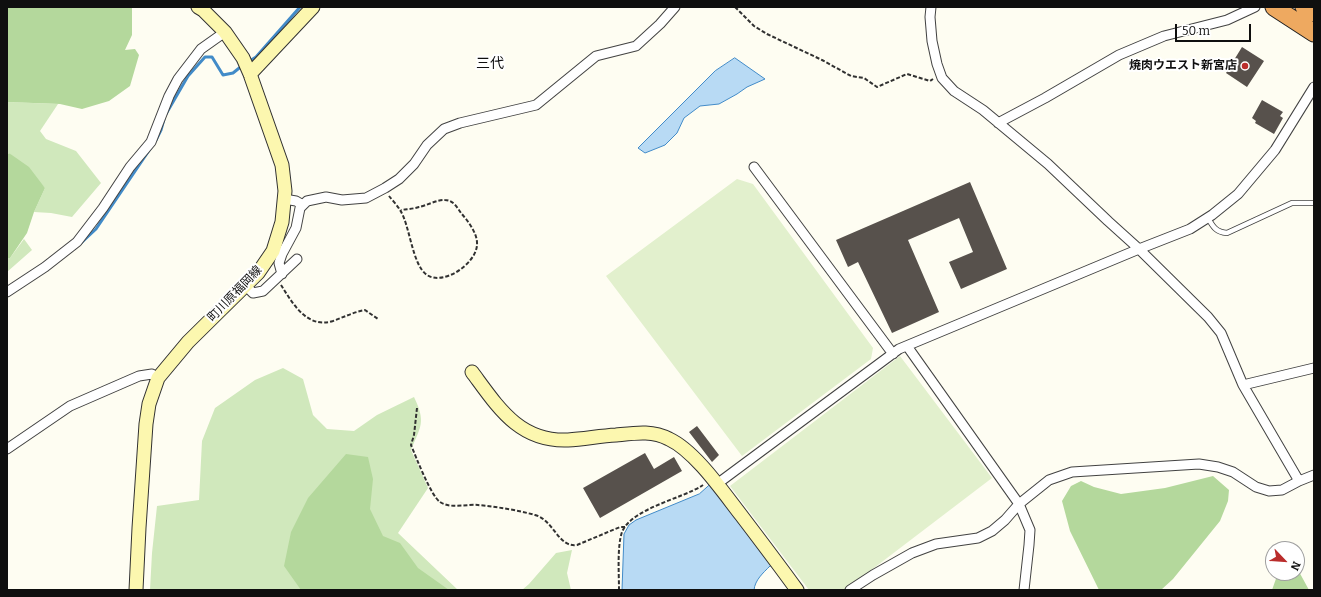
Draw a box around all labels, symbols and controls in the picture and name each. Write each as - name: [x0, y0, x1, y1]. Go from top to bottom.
- scale bar: [1177, 16, 1253, 42]
- text: 50 m: [1182, 24, 1210, 38]
- district label: 三代: [476, 56, 504, 72]
- place label: 焼肉ウエスト新宮店: [1129, 59, 1237, 73]
- marker: 焼肉ウエスト新宮店: [1240, 61, 1250, 71]
- street label: 町川原福岡線: [205, 263, 265, 325]
- north arrow: [1265, 541, 1305, 581]
- text: N: [1288, 559, 1303, 572]

